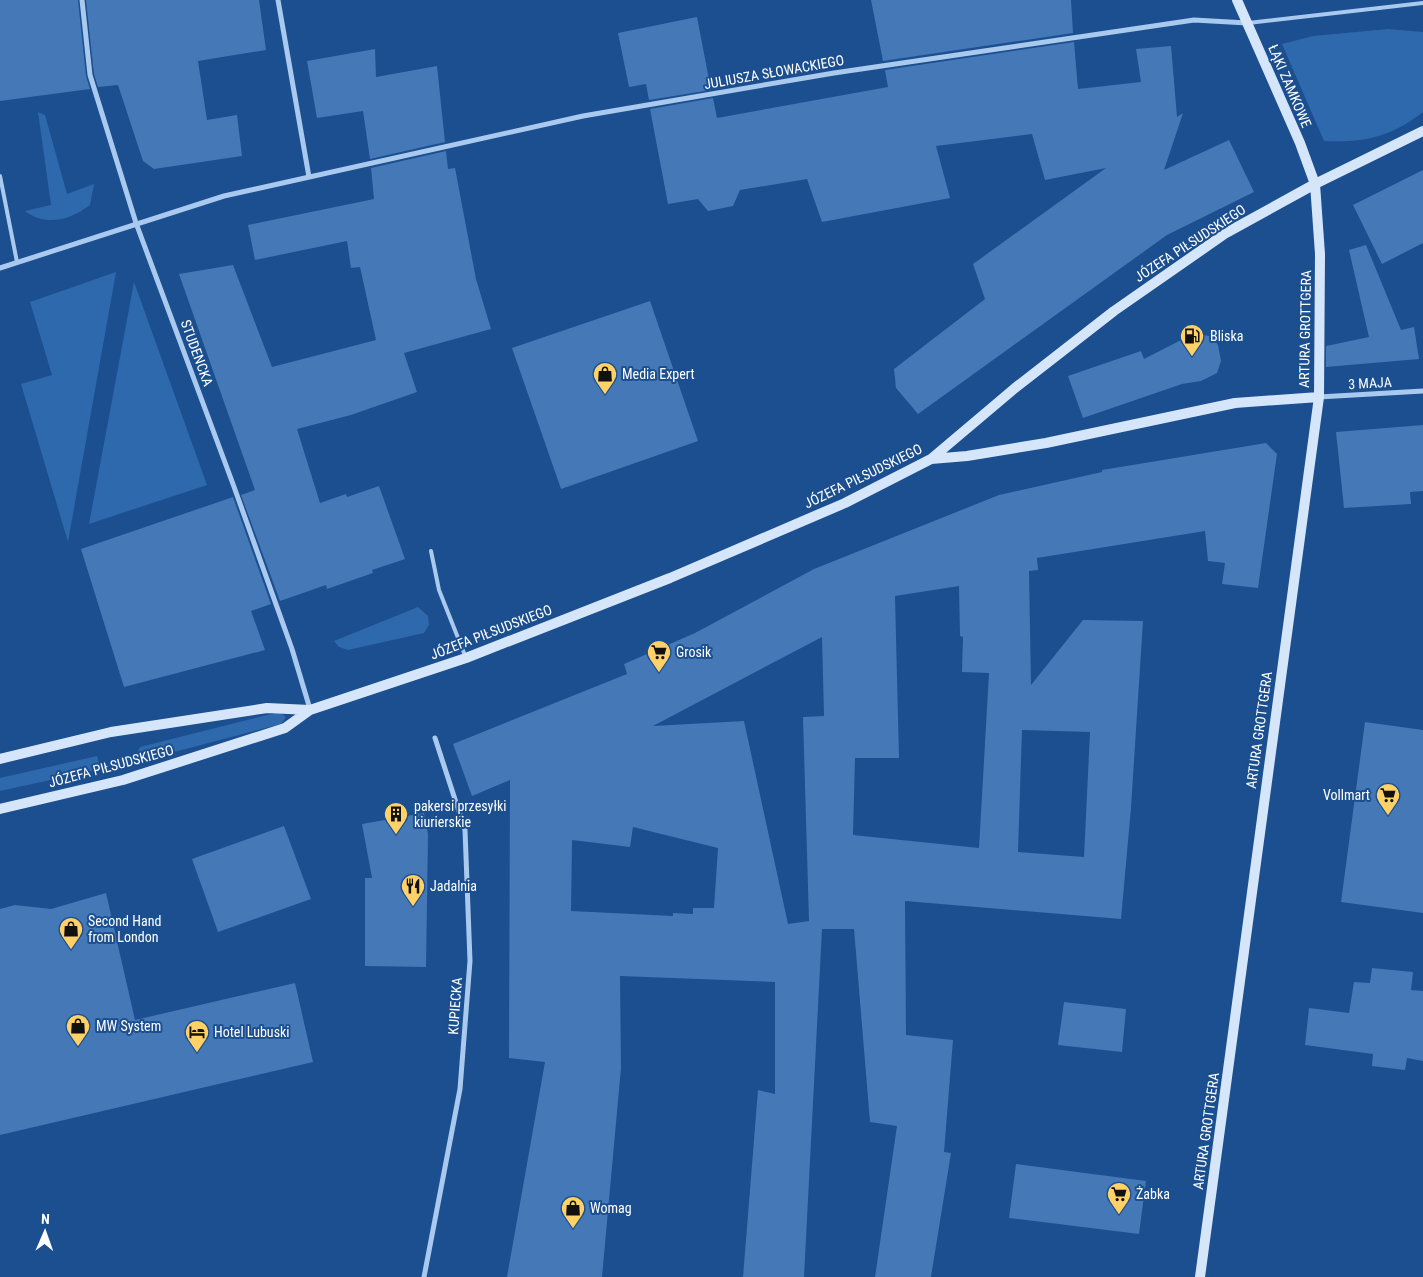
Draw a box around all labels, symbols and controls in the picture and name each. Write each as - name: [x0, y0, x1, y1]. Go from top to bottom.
- street label: ŁĄKI ZAMKOWE: [1265, 42, 1315, 130]
- street label: JULIUSZA SŁOWACKIEGO: [703, 52, 845, 92]
- street label: JÓZEFA PIŁSUDSKIEGO: [1131, 200, 1249, 285]
- street label: ARTURA GROTTGERA: [1296, 270, 1314, 388]
- street label: STUDENCKA: [178, 318, 216, 388]
- fuel station icon: Bliska: [1179, 323, 1205, 357]
- place label: Bliska: [1210, 328, 1243, 344]
- shop icon: Media Expert: [592, 361, 618, 395]
- place label: Media Expert: [622, 366, 695, 382]
- street label: 3 MAJA: [1348, 374, 1392, 392]
- street label: JÓZEFA PIŁSUDSKIEGO: [801, 440, 925, 512]
- street label: JÓZEFA PIŁSUDSKIEGO: [427, 600, 554, 663]
- supermarket icon: Grosik: [646, 639, 672, 673]
- place label: Grosik: [676, 644, 712, 660]
- street label: ARTURA GROTTGERA: [1243, 670, 1275, 790]
- street label: JÓZEFA PIŁSUDSKIEGO: [46, 741, 175, 790]
- supermarket icon: Vollmart: [1375, 782, 1401, 816]
- place label: Vollmart: [1323, 787, 1370, 803]
- place label: pakersi przesyłki kiurierskie: [414, 798, 506, 830]
- building icon: pakersi przesyłki kiurierskie: [383, 801, 409, 835]
- restaurant icon: Jadalnia: [400, 873, 426, 907]
- place label: Jadalnia: [430, 878, 477, 894]
- place label: Second Hand from London: [88, 913, 161, 945]
- shop icon: Second Hand from London: [58, 916, 84, 950]
- street label: KUPIECKA: [445, 977, 465, 1035]
- shop icon: MW System: [65, 1013, 91, 1047]
- place label: MW System: [96, 1018, 161, 1034]
- hotel icon: Hotel Lubuski: [184, 1019, 210, 1053]
- place label: Hotel Lubuski: [214, 1024, 290, 1040]
- street label: ARTURA GROTTGERA: [1190, 1071, 1222, 1191]
- supermarket icon: Żabka: [1106, 1181, 1132, 1215]
- place label: Żabka: [1136, 1186, 1170, 1202]
- shop icon: Womag: [560, 1195, 586, 1229]
- place label: Womag: [590, 1200, 632, 1216]
- north arrow: [20, 1207, 70, 1257]
- text: N: [41, 1211, 50, 1227]

